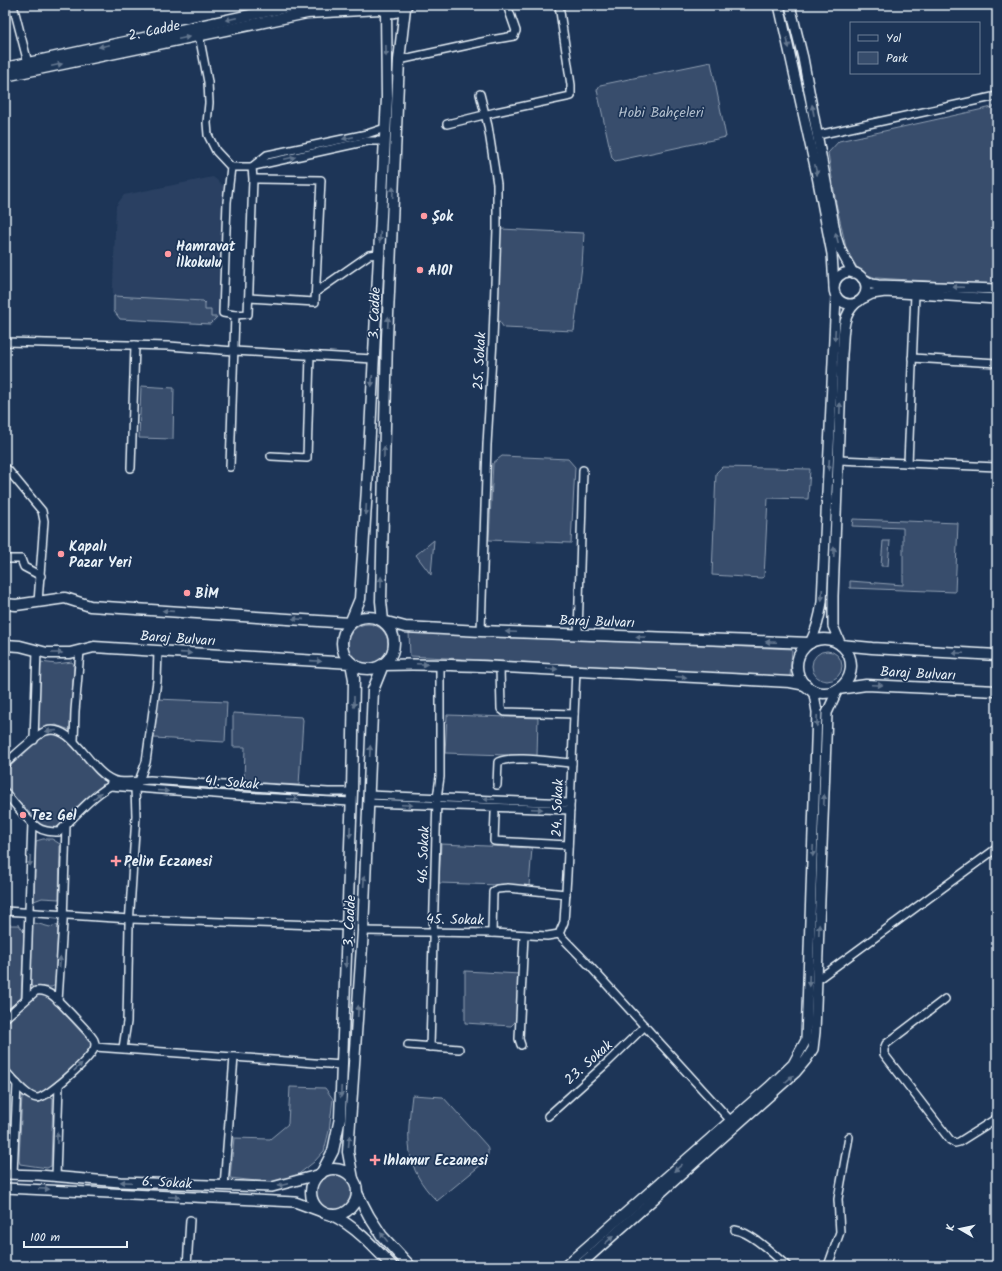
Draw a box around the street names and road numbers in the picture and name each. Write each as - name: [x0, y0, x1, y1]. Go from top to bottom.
- street label: 2. Cadde: [126, 15, 183, 47]
- street label: 3. Cadde: [363, 286, 387, 339]
- street label: 25. Sokak: [467, 331, 493, 391]
- street label: Baraj Bulvarı: [559, 610, 636, 634]
- street label: Baraj Bulvarı: [139, 625, 217, 653]
- street label: Baraj Bulvarı: [880, 661, 957, 687]
- street label: 41. Sokak: [204, 770, 260, 796]
- street label: 24. Sokak: [546, 778, 570, 838]
- street label: 46. Sokak: [412, 825, 436, 884]
- street label: 3. Cadde: [338, 894, 362, 948]
- street label: 45. Sokak: [426, 908, 484, 932]
- street label: 23. Sokak: [560, 1035, 618, 1091]
- street label: 6. Sokak: [141, 1171, 193, 1195]

